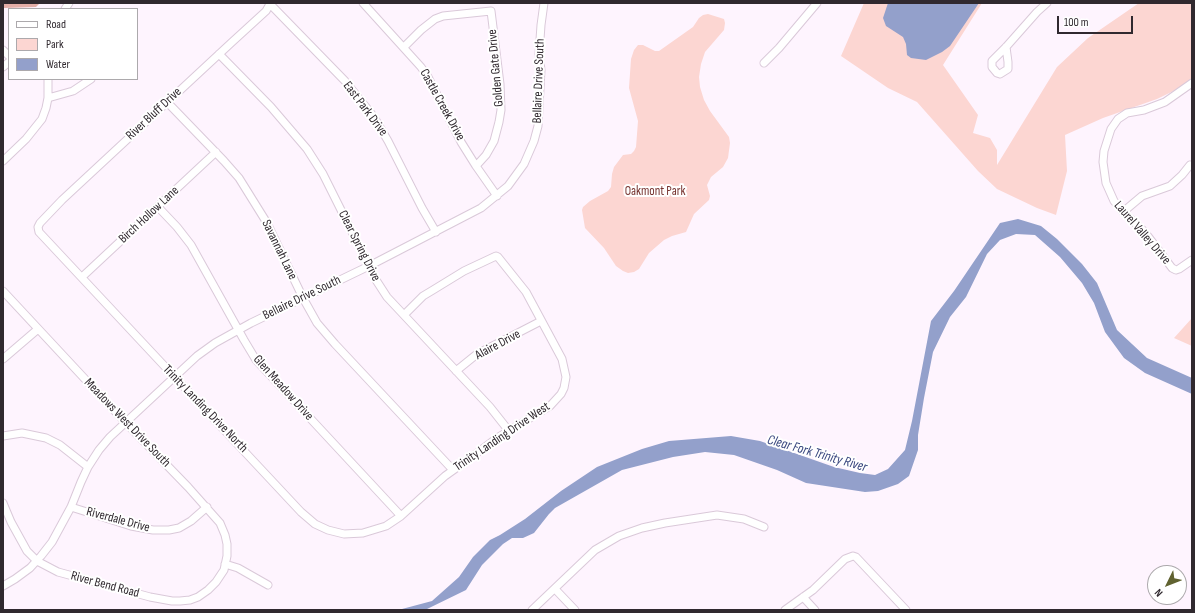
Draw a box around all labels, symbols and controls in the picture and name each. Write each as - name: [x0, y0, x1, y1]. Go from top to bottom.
- legend: [8, 8, 138, 80]
- scale bar: [1059, 8, 1135, 34]
- text: 100 m: [1064, 15, 1089, 30]
- text: Road: [46, 17, 66, 32]
- street label: Golden Gate Drive: [485, 29, 507, 107]
- text: Park: [46, 37, 64, 52]
- street label: Bellaire Drive South: [530, 38, 548, 124]
- text: Water: [46, 57, 70, 72]
- street label: Castle Creek Drive: [416, 67, 468, 143]
- street label: East Park Drive: [339, 78, 391, 140]
- street label: River Bluff Drive: [123, 84, 185, 144]
- street label: Birch Hollow Lane: [116, 183, 182, 247]
- park label: Oakmont Park: [625, 184, 685, 200]
- street label: Laurel Valley Drive: [1110, 198, 1174, 268]
- street label: Clear Spring Drive: [334, 208, 384, 284]
- street label: Savannah Lane: [258, 218, 300, 282]
- street label: Bellaire Drive South: [260, 272, 344, 324]
- street label: Alaire Drive: [473, 327, 523, 363]
- street label: Glen Meadow Drive: [250, 352, 316, 424]
- street label: Trinity Landing Drive North: [159, 362, 251, 456]
- street label: Meadows West Drive South: [81, 375, 173, 471]
- street label: Trinity Landing Drive West: [451, 399, 553, 475]
- water label: Clear Fork Trinity River: [765, 432, 869, 476]
- street label: Riverdale Drive: [85, 504, 151, 536]
- north arrow: [1147, 565, 1187, 605]
- street label: River Bend Road: [69, 568, 141, 602]
- text: N: [1152, 586, 1165, 599]

